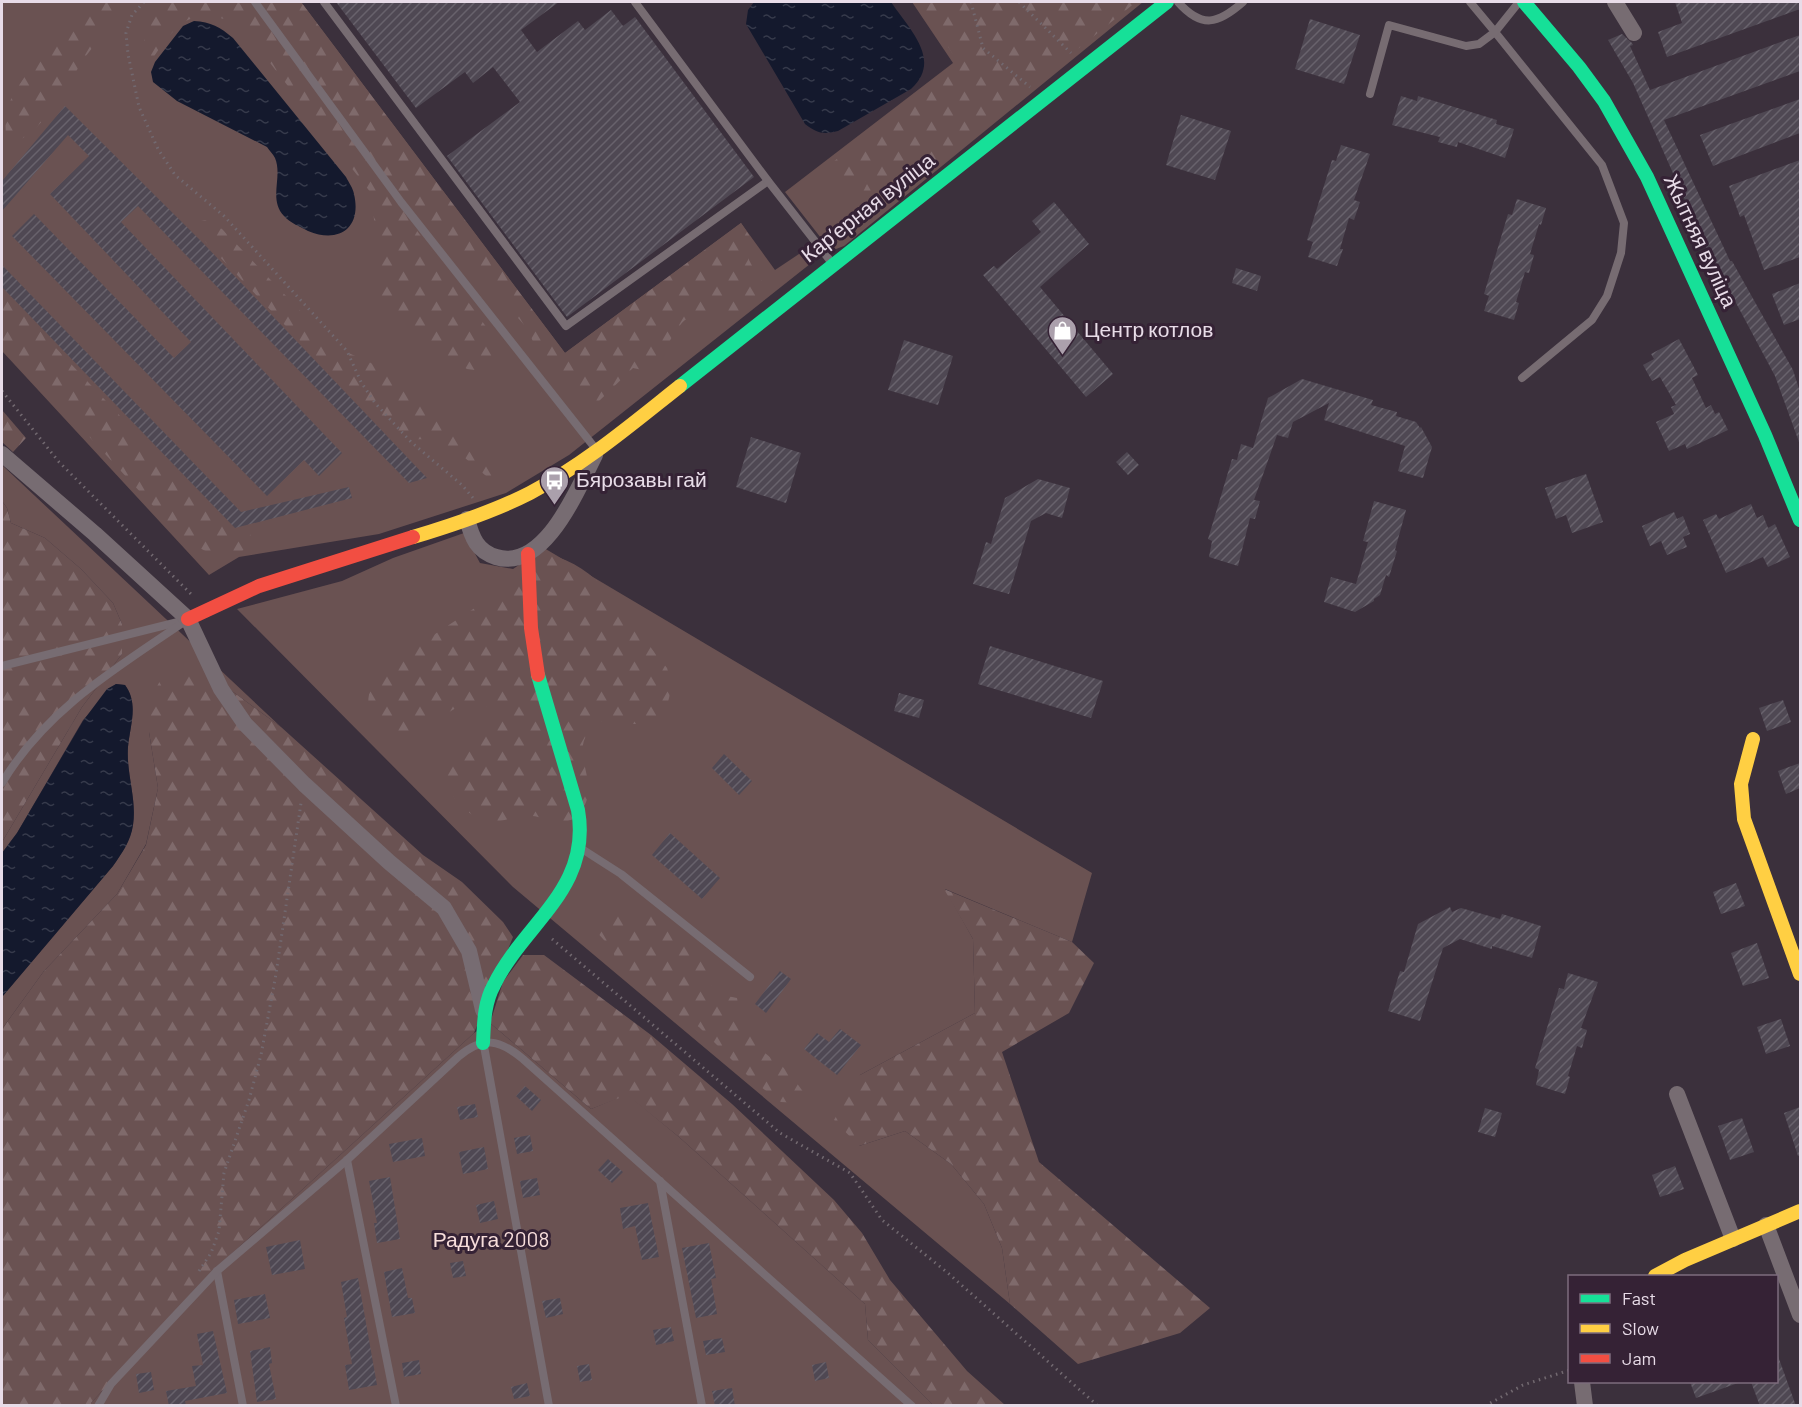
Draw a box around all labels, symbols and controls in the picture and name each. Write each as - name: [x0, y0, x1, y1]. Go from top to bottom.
- street label: Карʼерная вуліца: [796, 147, 939, 267]
- street label: Жытняя вуліца: [1660, 170, 1743, 311]
- shop icon: Центр котлов: [1047, 314, 1079, 356]
- place label: Центр котлов: [1084, 316, 1213, 341]
- bus stop icon: Бярозавы гай: [539, 464, 571, 506]
- place label: Бярозавы гай: [576, 466, 707, 491]
- park label: Радуга 2008: [433, 1226, 549, 1251]
- legend: [1568, 1275, 1778, 1383]
- text: Fast: [1622, 1287, 1656, 1309]
- text: Slow: [1622, 1317, 1659, 1339]
- text: Jam: [1622, 1347, 1656, 1369]

